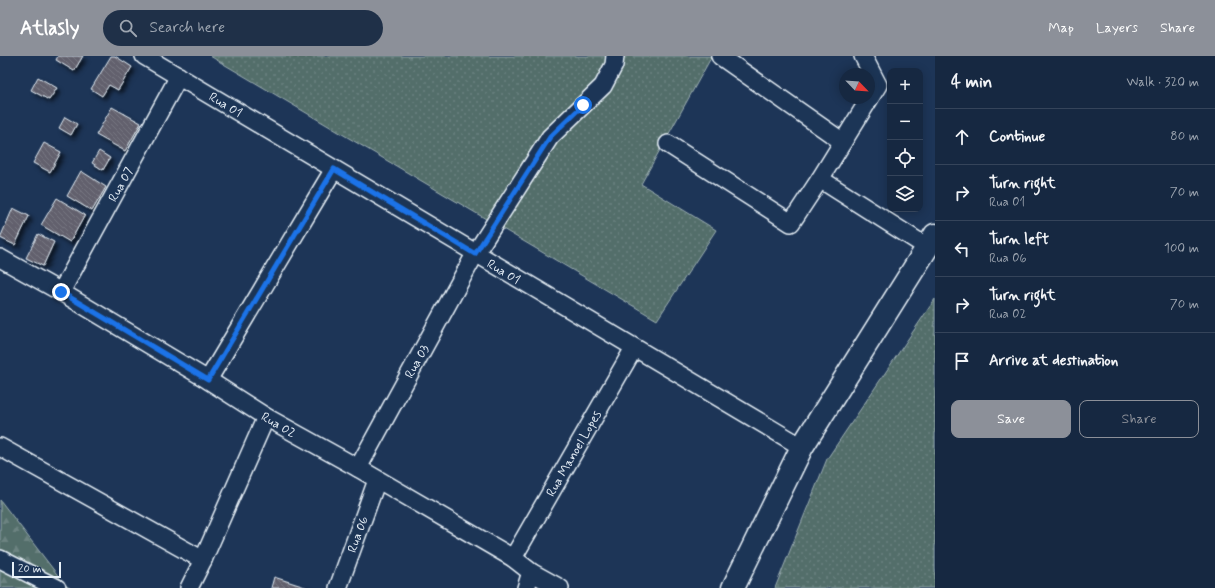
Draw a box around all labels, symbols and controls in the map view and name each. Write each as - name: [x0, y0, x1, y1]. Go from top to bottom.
- search box: [103, 10, 383, 46]
- text: Atlasly: [20, 16, 79, 41]
- icon: search: [117, 17, 139, 39]
- text: Search here: [149, 18, 225, 38]
- text: Map: [1048, 19, 1074, 37]
- text: Layers: [1096, 19, 1138, 37]
- text: Share: [1160, 19, 1195, 37]
- north arrow: [839, 68, 875, 104]
- map controls: [887, 68, 923, 212]
- button: +: [887, 68, 923, 104]
- text: 4 min: [951, 71, 992, 93]
- text: Walk · 320 m: [1126, 74, 1199, 91]
- street label: Rua 01: [205, 89, 245, 122]
- route start: [574, 96, 592, 114]
- button: −: [887, 104, 923, 140]
- icon: ahead: [951, 126, 973, 148]
- text: Continue: [989, 127, 1045, 147]
- text: 80 m: [1170, 128, 1199, 145]
- button: locate: [887, 140, 923, 176]
- street label: Rua 07: [105, 164, 138, 205]
- text: Turn right: [989, 174, 1056, 194]
- button: layers: [887, 176, 923, 212]
- icon: right: [951, 182, 973, 204]
- text: 70 m: [1170, 184, 1199, 201]
- text: Rua 01: [989, 194, 1025, 211]
- text: Turn left: [989, 230, 1049, 250]
- icon: left: [951, 238, 973, 260]
- text: 100 m: [1164, 240, 1199, 257]
- text: Rua 06: [989, 250, 1027, 267]
- street label: Rua 01: [483, 256, 523, 289]
- route end: [52, 283, 70, 301]
- text: Turn right: [989, 286, 1056, 306]
- icon: right: [951, 294, 973, 316]
- text: 70 m: [1170, 296, 1199, 313]
- text: Rua 02: [989, 306, 1026, 323]
- street label: Rua 03: [401, 341, 434, 382]
- icon: arrive: [951, 350, 973, 372]
- text: Arrive at destination: [989, 351, 1118, 371]
- button: Save: [951, 400, 1071, 438]
- button: Share: [1079, 400, 1199, 438]
- street label: Rua Manoel Lopes: [543, 407, 606, 500]
- street label: Rua 02: [258, 409, 299, 442]
- street label: Rua 06: [344, 514, 373, 555]
- scale bar: [12, 560, 61, 579]
- text: 20 m: [18, 562, 41, 576]

